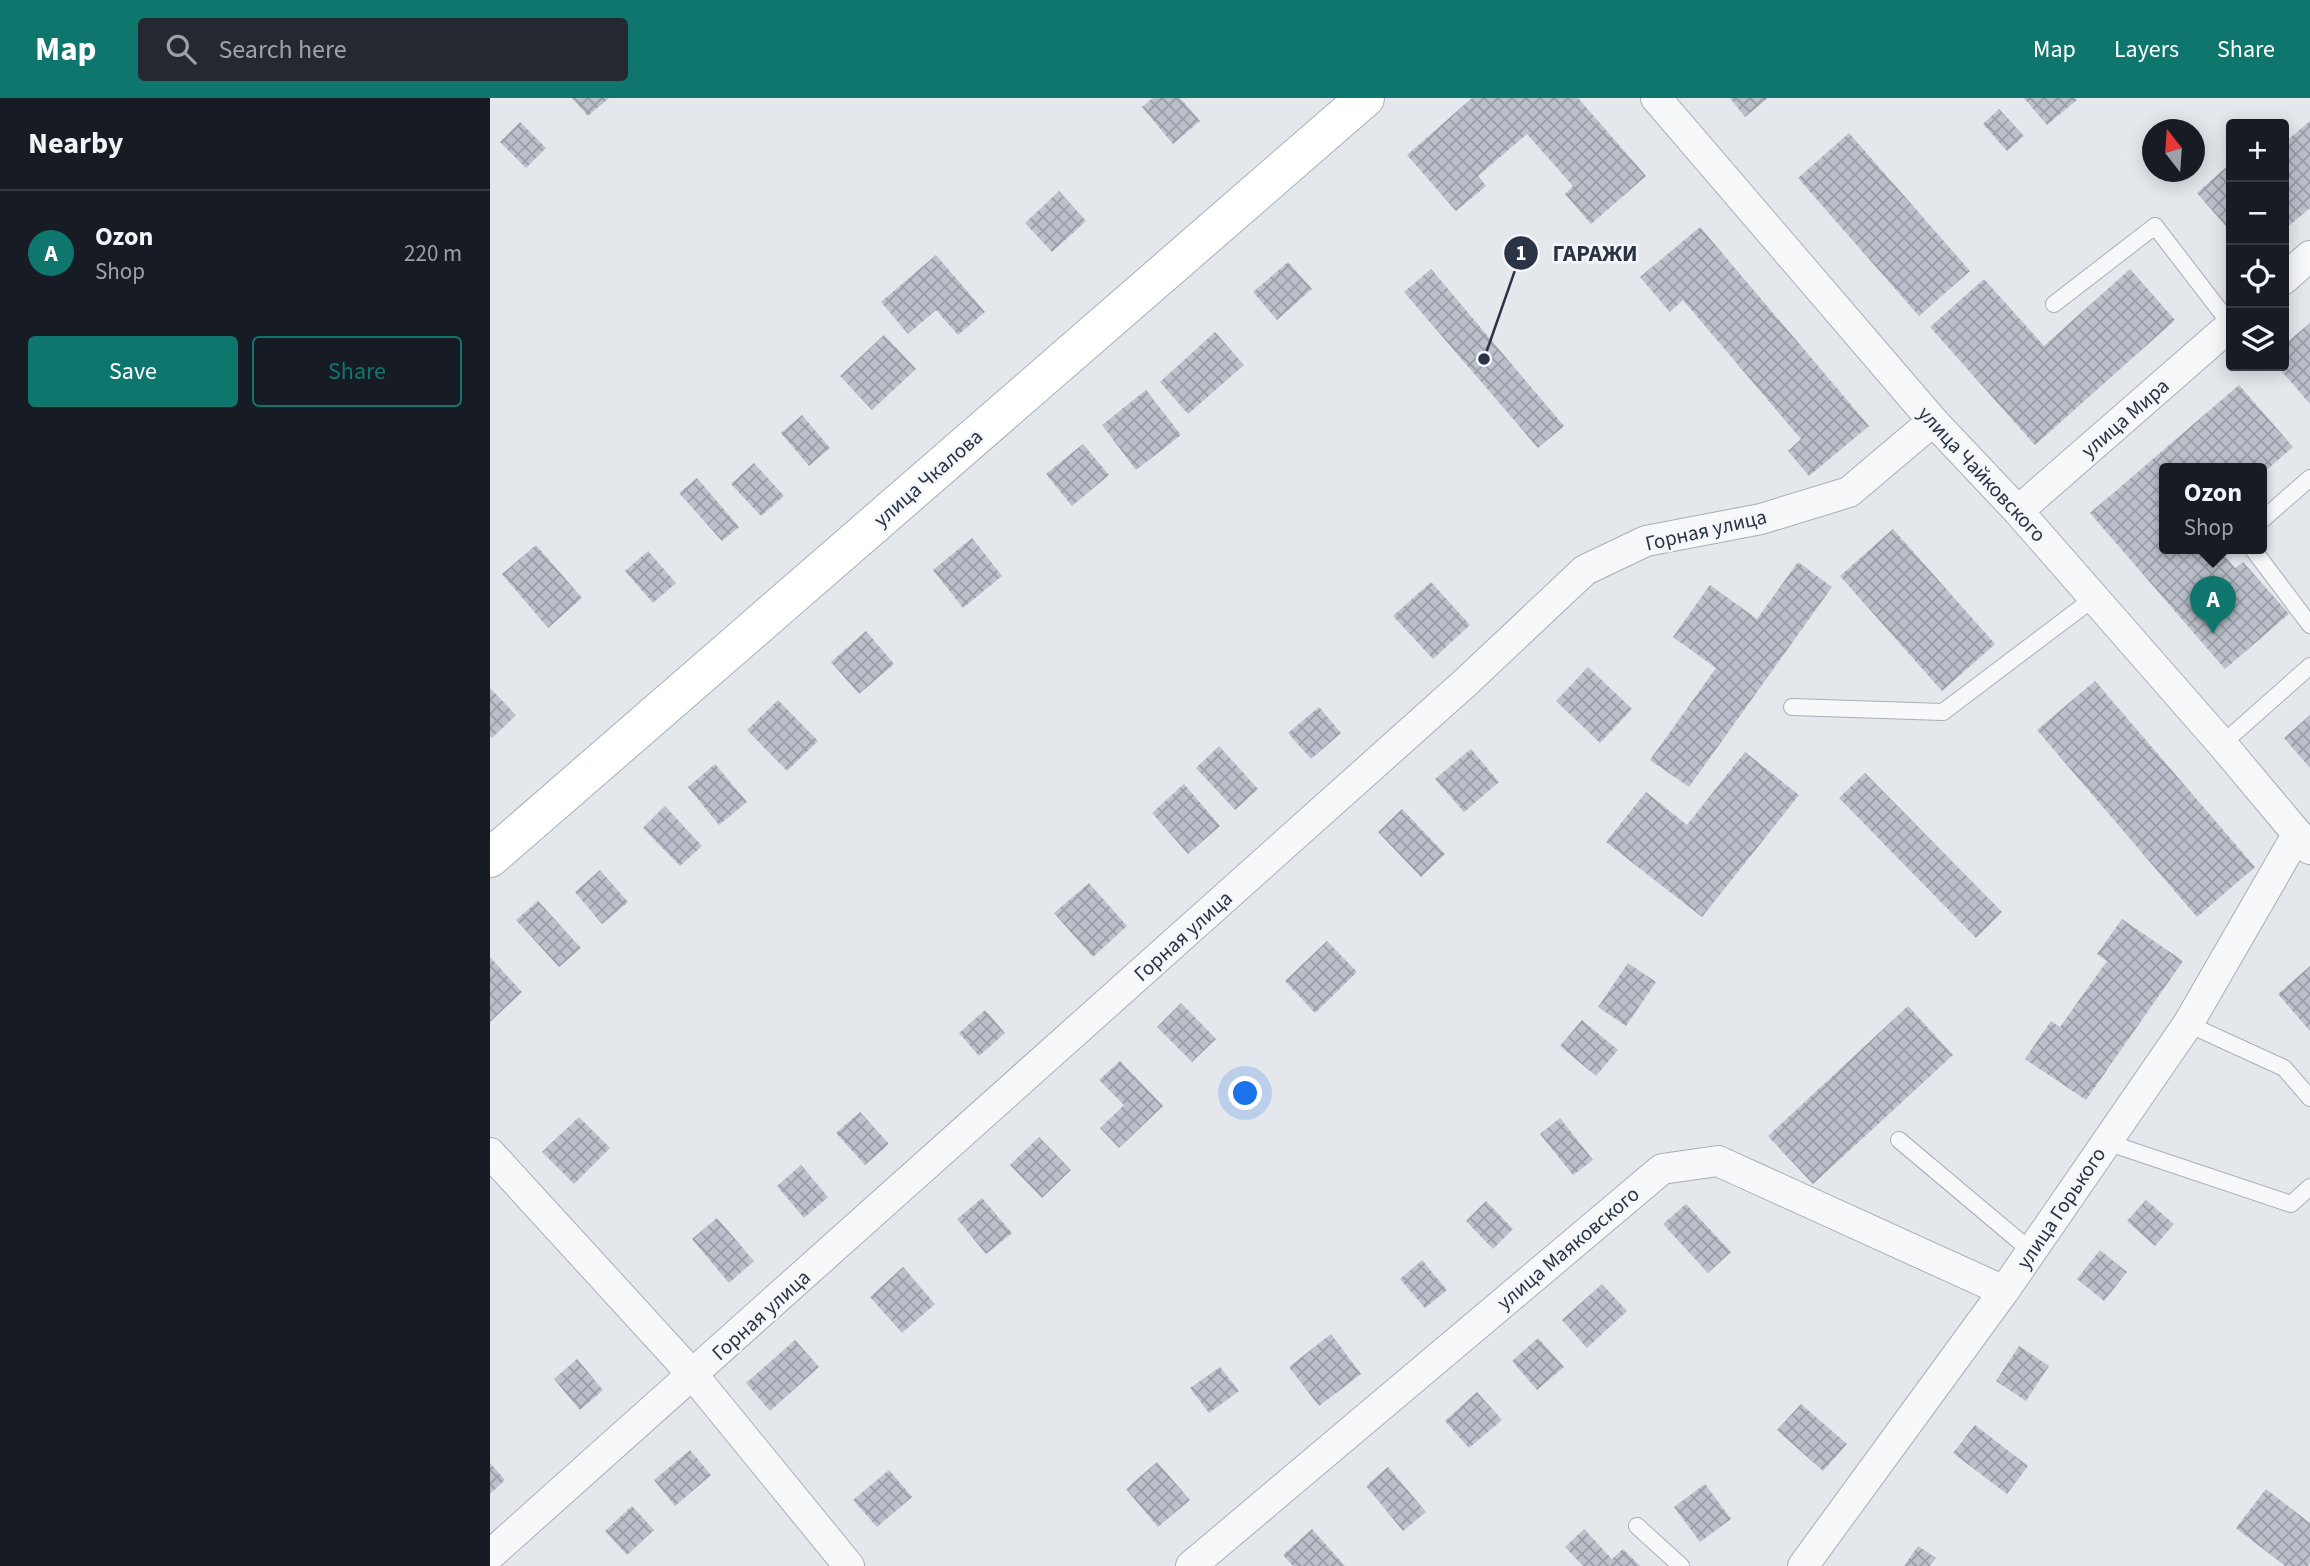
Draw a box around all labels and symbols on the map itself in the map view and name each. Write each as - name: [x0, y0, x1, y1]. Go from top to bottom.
- north arrow: [2142, 119, 2205, 182]
- callout: ГАРАЖИ: [1504, 231, 1652, 275]
- text: ГАРАЖИ: [1552, 237, 1638, 270]
- text: 1: [1515, 238, 1527, 268]
- street label: улица Мира: [2074, 371, 2176, 465]
- street label: улица Чайковского: [1911, 399, 2053, 549]
- street label: улица Чкалова: [867, 422, 989, 534]
- street label: Горная улица: [1642, 501, 1770, 559]
- pin: A: [2190, 576, 2236, 634]
- street label: Горная улица: [1127, 883, 1239, 989]
- your location: [1228, 1076, 1262, 1110]
- street label: улица Горького: [2009, 1141, 2113, 1275]
- street label: улица Маяковского: [1490, 1179, 1646, 1317]
- street label: Горная улица: [705, 1262, 817, 1368]

